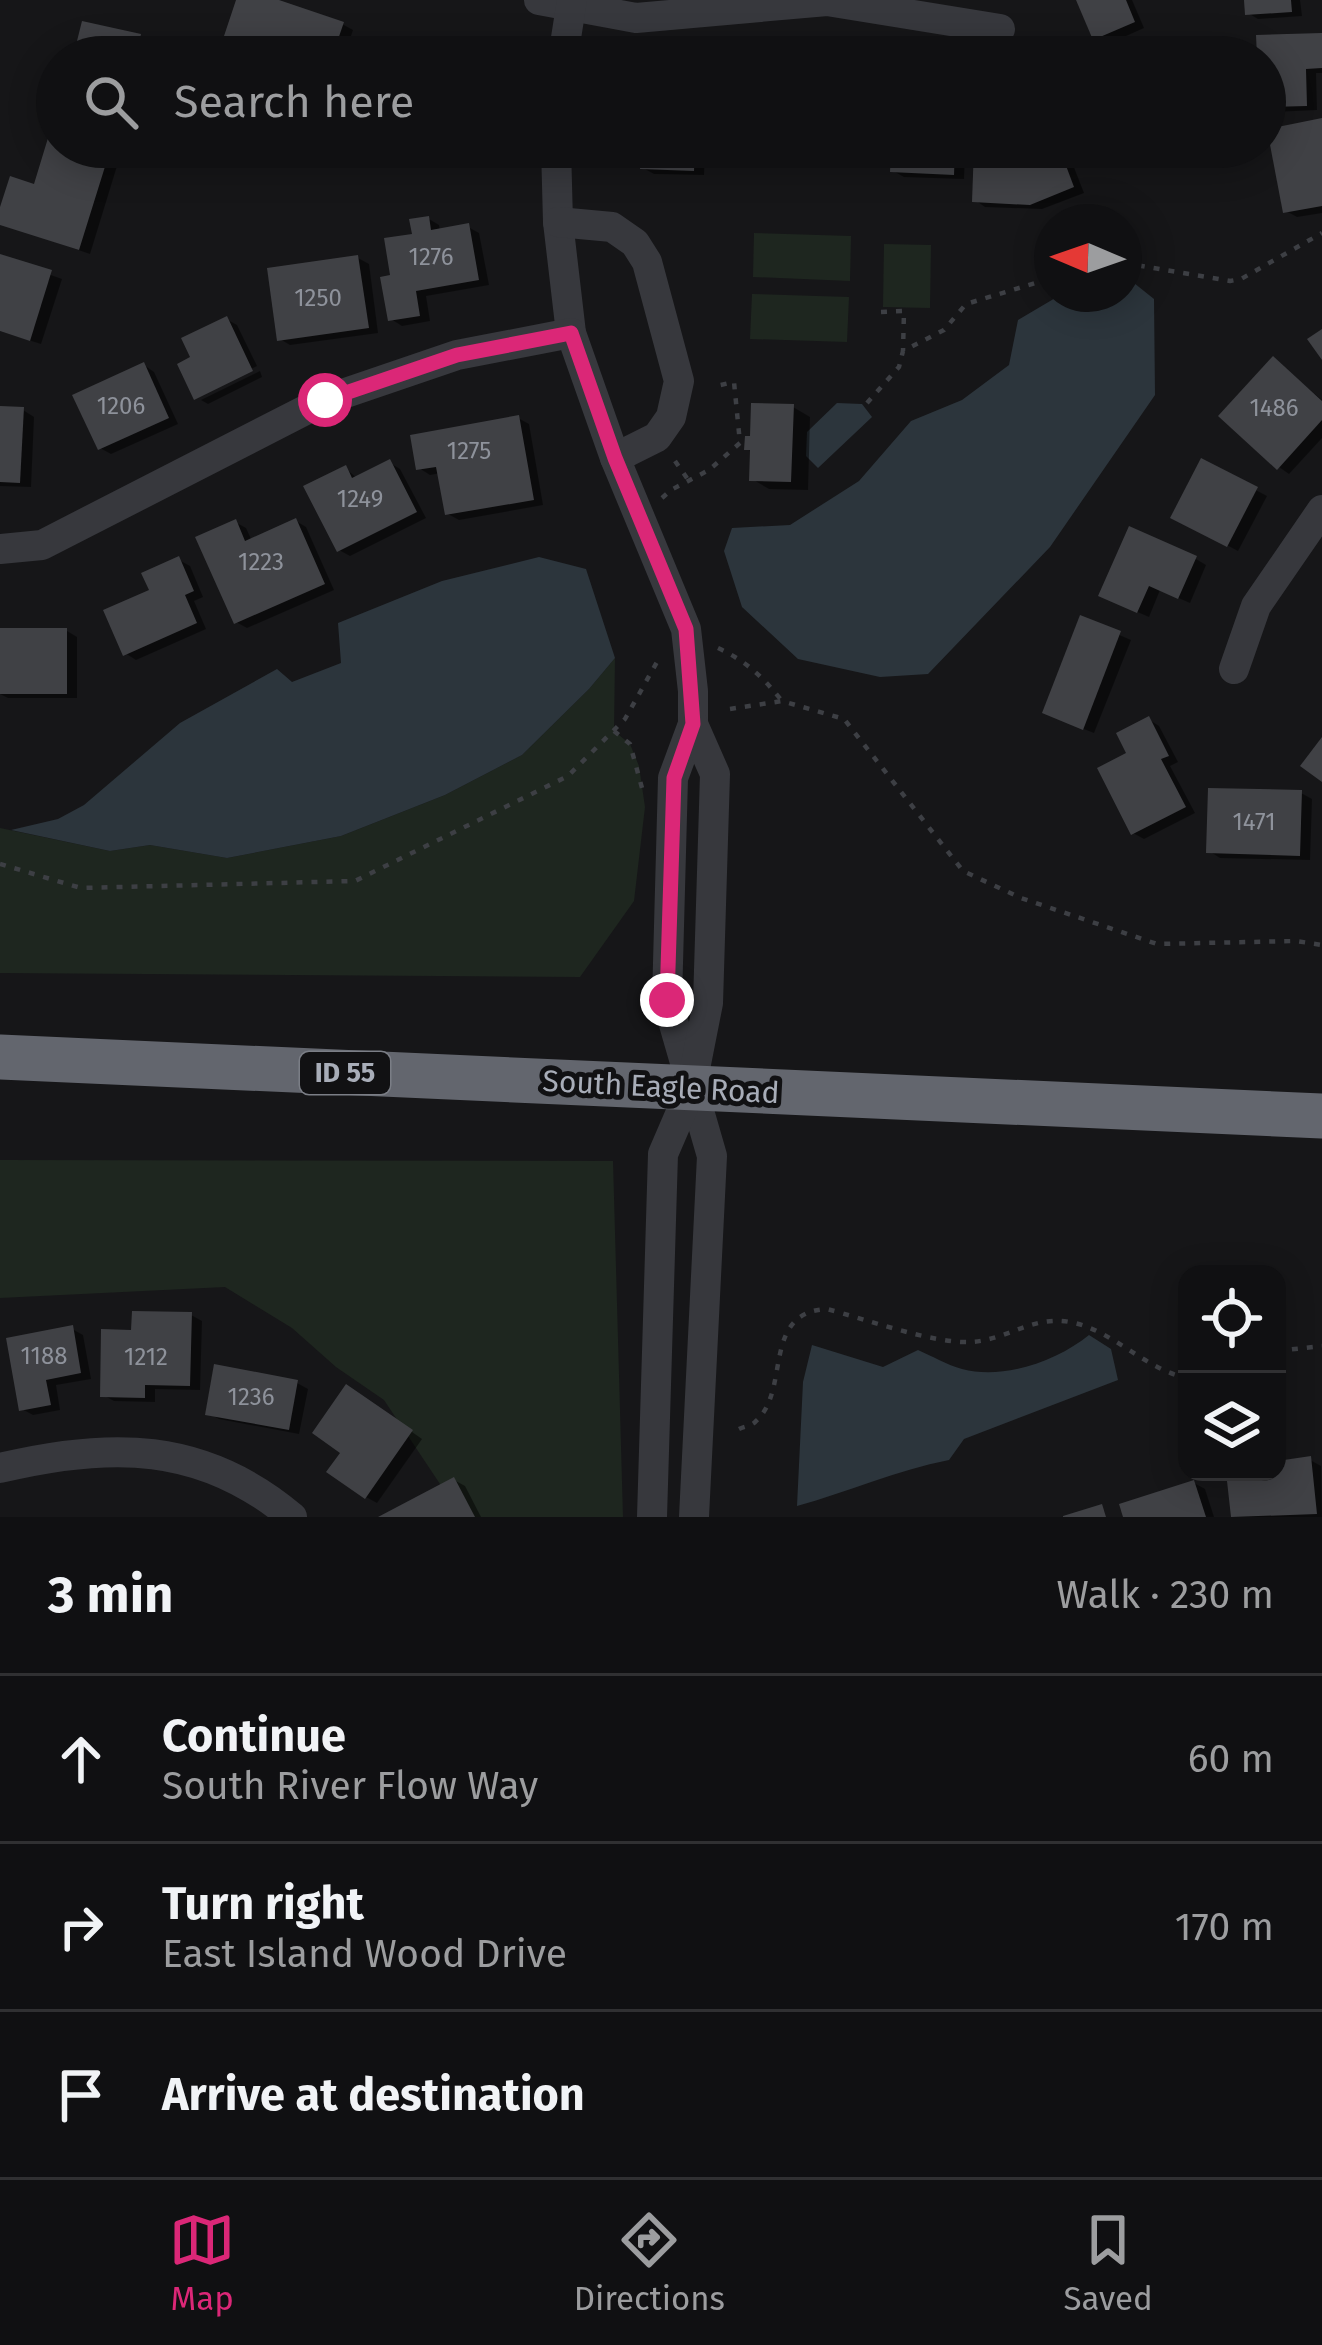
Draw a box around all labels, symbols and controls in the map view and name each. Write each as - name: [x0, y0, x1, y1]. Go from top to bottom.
- search box: [36, 36, 1286, 168]
- icon: search: [78, 69, 144, 135]
- text: Search here: [174, 75, 414, 129]
- north arrow: [1034, 204, 1142, 312]
- house number: 1276: [409, 243, 453, 271]
- house number: 1250: [294, 284, 342, 312]
- route start: [298, 373, 352, 427]
- house number: 1206: [97, 392, 145, 420]
- house number: 1486: [1249, 394, 1299, 422]
- house number: 1275: [447, 437, 491, 465]
- house number: 1249: [337, 485, 383, 513]
- house number: 1223: [238, 548, 284, 576]
- house number: 1471: [1232, 808, 1276, 836]
- route end: [640, 973, 694, 1027]
- road number: ID 55: [300, 1052, 390, 1094]
- street label: South Eagle Road: [542, 1063, 780, 1111]
- map controls: [1178, 1265, 1286, 1481]
- button: locate: [1178, 1265, 1286, 1373]
- house number: 1188: [21, 1342, 67, 1370]
- house number: 1212: [124, 1343, 168, 1371]
- button: layers: [1178, 1373, 1286, 1481]
- house number: 1236: [228, 1383, 274, 1411]
- text: 3 min: [48, 1564, 174, 1626]
- text: Walk · 230 m: [1057, 1572, 1274, 1618]
- text: Continue: [162, 1709, 346, 1763]
- icon: ahead: [48, 1726, 114, 1792]
- text: 60 m: [1188, 1736, 1274, 1782]
- text: South River Flow Way: [162, 1763, 538, 1809]
- text: Turn right: [162, 1877, 364, 1931]
- icon: right: [48, 1894, 114, 1960]
- text: 170 m: [1175, 1904, 1274, 1950]
- text: East Island Wood Drive: [162, 1931, 567, 1977]
- icon: arrive: [48, 2062, 114, 2128]
- text: Arrive at destination: [162, 2068, 585, 2122]
- tab: Map: [169, 2207, 235, 2319]
- tab: Directions: [574, 2207, 725, 2319]
- tab: Saved: [1063, 2207, 1153, 2319]

